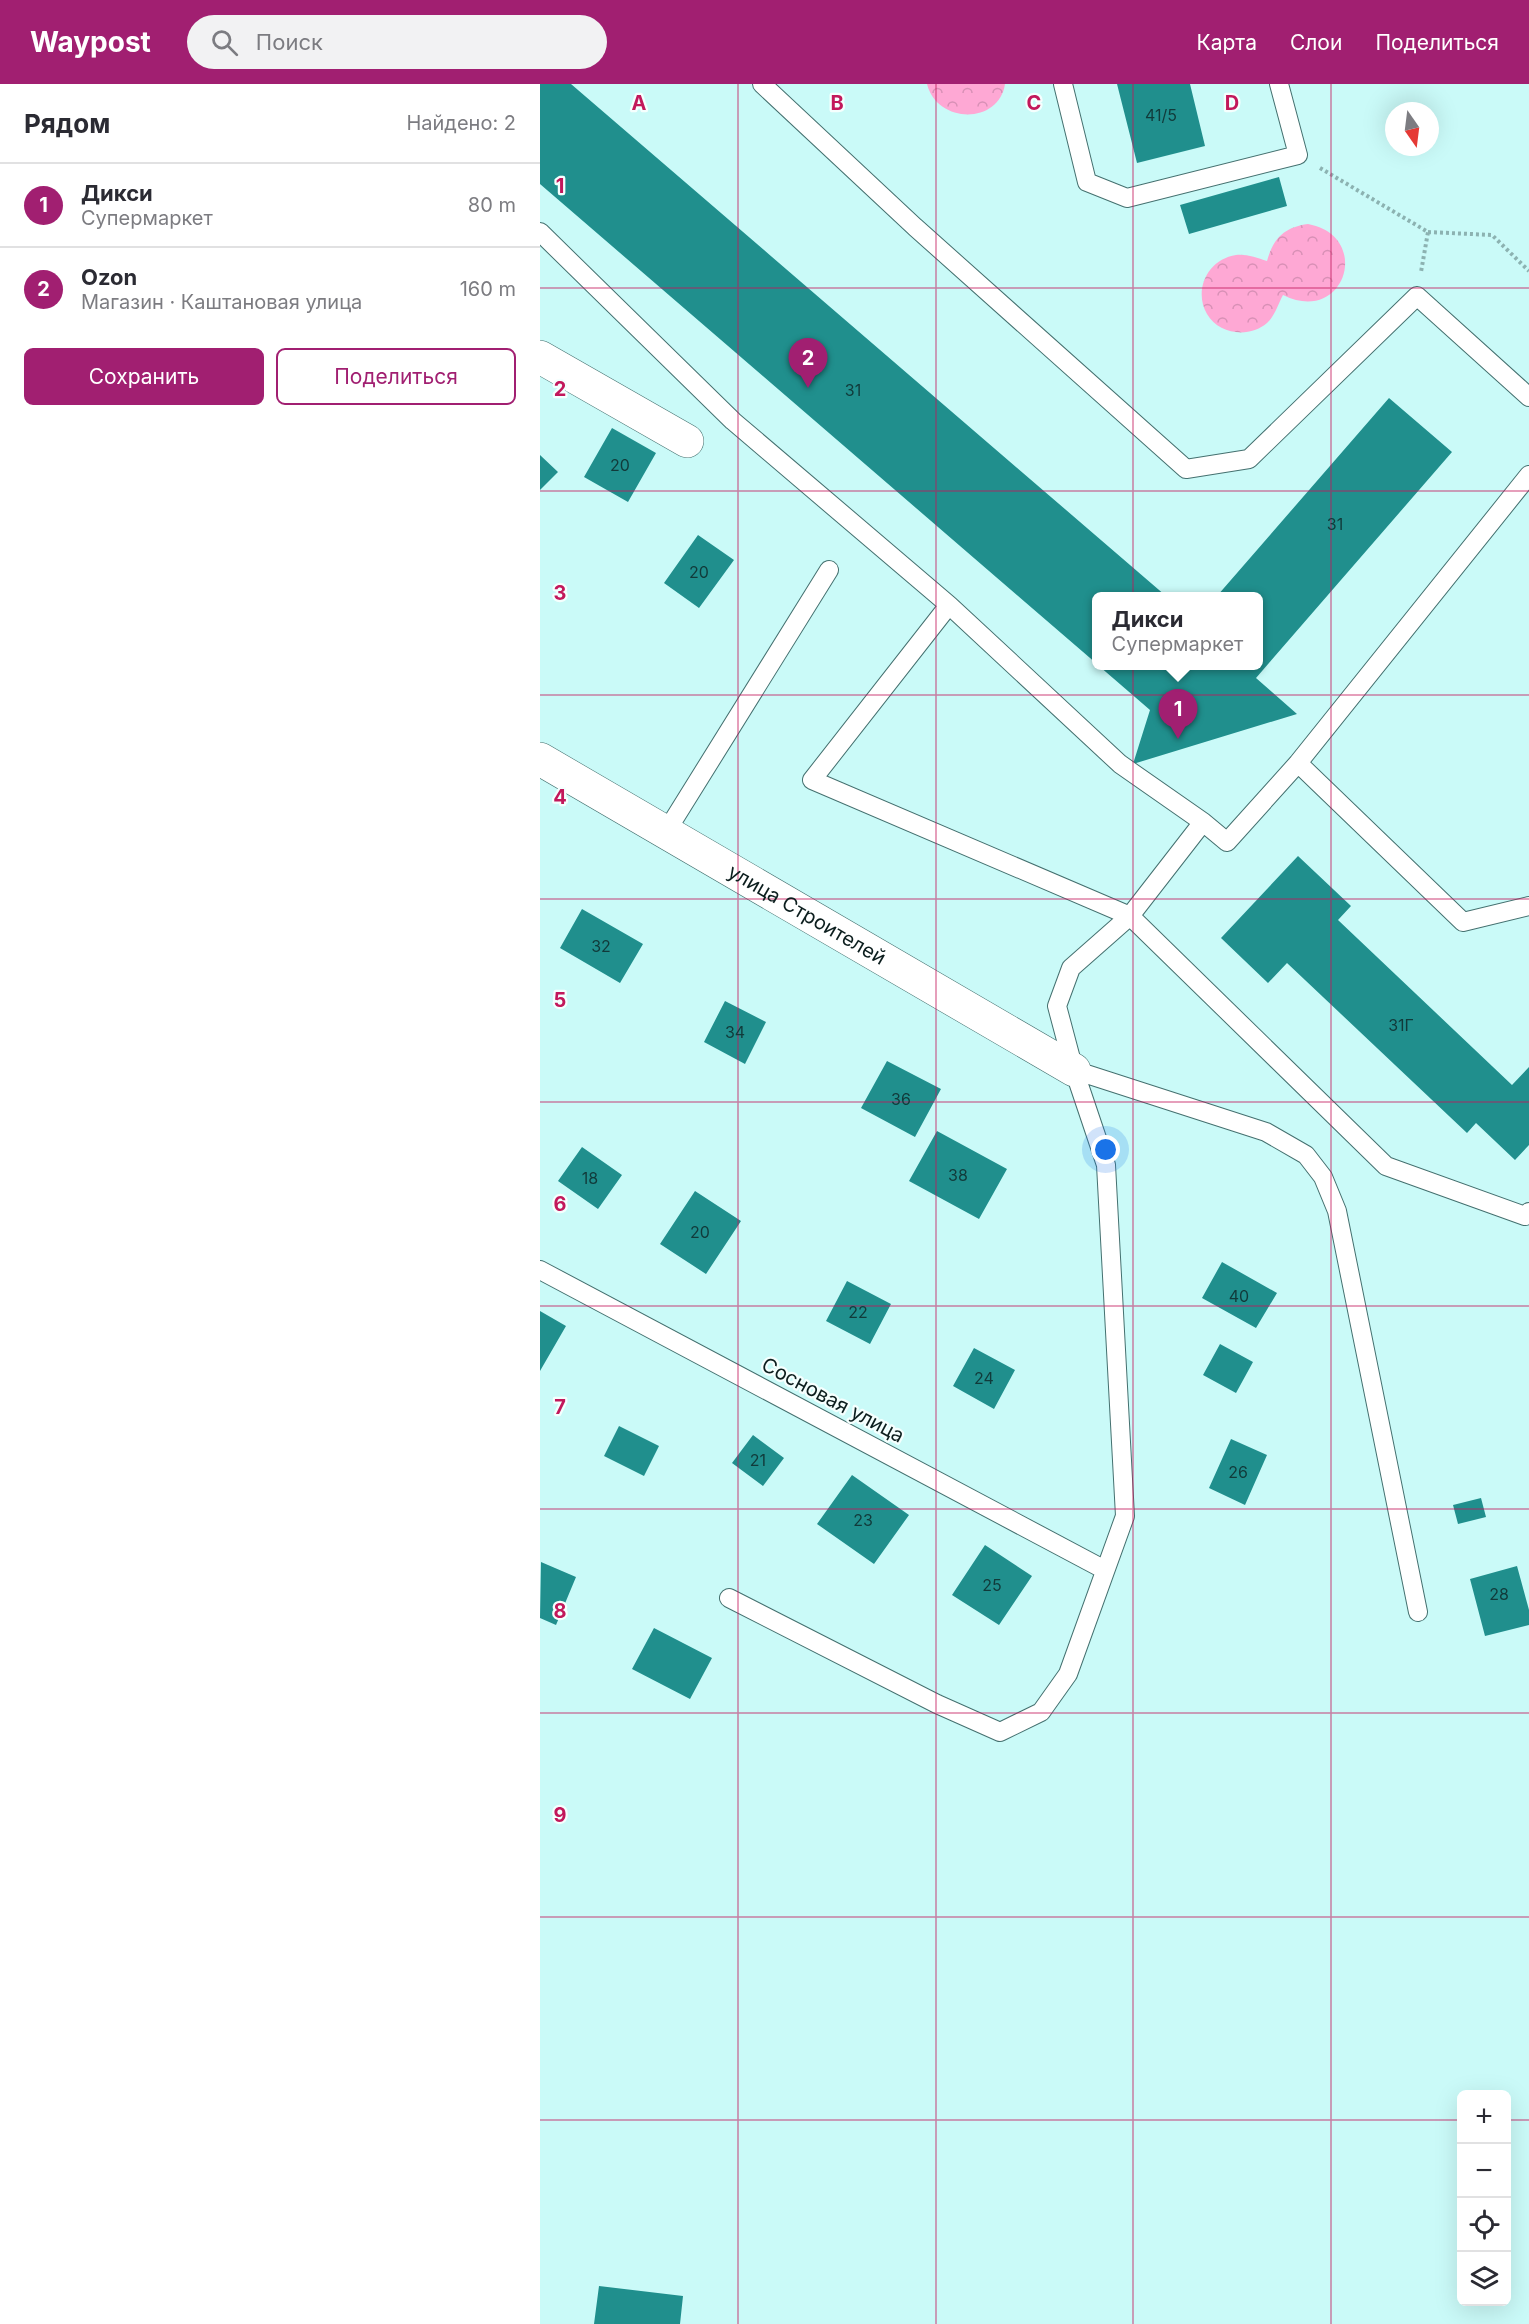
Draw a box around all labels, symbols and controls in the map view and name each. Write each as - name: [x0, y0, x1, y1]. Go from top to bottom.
- search box: [187, 15, 607, 69]
- text: Waypost: [30, 25, 151, 59]
- icon: search: [208, 26, 241, 59]
- text: Поиск: [256, 29, 323, 55]
- text: Карта: [1197, 30, 1257, 55]
- text: Слои: [1290, 30, 1342, 55]
- text: Поделиться: [1375, 30, 1499, 55]
- text: A: [632, 91, 647, 115]
- text: B: [830, 91, 844, 115]
- text: C: [1027, 91, 1041, 115]
- text: D: [1225, 91, 1239, 115]
- north arrow: [1385, 102, 1439, 156]
- house number: 41/5: [1145, 105, 1177, 125]
- text: Рядом: [24, 108, 110, 139]
- text: Найдено: 2: [406, 111, 516, 135]
- text: 1: [556, 174, 564, 198]
- text: Дикси: [81, 180, 153, 206]
- text: 1: [39, 193, 48, 217]
- text: 80 m: [468, 193, 516, 217]
- text: Супермаркет: [81, 206, 213, 230]
- text: Ozon: [81, 264, 137, 290]
- text: 2: [37, 277, 50, 301]
- text: 160 m: [460, 277, 516, 301]
- text: Магазин · Каштановая улица: [81, 290, 362, 314]
- pin: 2: [788, 338, 828, 388]
- button: Сохранить: [24, 348, 264, 405]
- button: Поделиться: [276, 348, 516, 405]
- text: 2: [554, 377, 566, 401]
- house number: 31: [845, 380, 861, 400]
- house number: 20: [610, 455, 630, 475]
- house number: 31: [1327, 514, 1343, 534]
- house number: 20: [689, 562, 709, 582]
- text: 3: [554, 581, 566, 605]
- popup: [1092, 592, 1263, 670]
- text: Дикси: [1112, 606, 1183, 632]
- text: Супермаркет: [1112, 632, 1243, 656]
- pin: 1: [1158, 690, 1198, 739]
- text: 4: [553, 785, 567, 809]
- street label: улица Строителей: [724, 859, 890, 970]
- house number: 32: [591, 936, 611, 956]
- text: 5: [554, 988, 566, 1012]
- house number: 31Г: [1388, 1015, 1414, 1035]
- house number: 34: [725, 1022, 745, 1042]
- house number: 36: [891, 1089, 911, 1109]
- your location: [1091, 1135, 1120, 1164]
- house number: 38: [948, 1165, 968, 1185]
- house number: 18: [582, 1168, 598, 1188]
- text: 6: [554, 1192, 567, 1216]
- house number: 20: [690, 1222, 710, 1242]
- house number: 40: [1229, 1286, 1249, 1306]
- house number: 22: [848, 1302, 868, 1322]
- street label: Сосновая улица: [758, 1352, 908, 1448]
- house number: 24: [974, 1368, 994, 1388]
- text: 7: [554, 1395, 566, 1419]
- house number: 21: [750, 1450, 766, 1470]
- house number: 26: [1228, 1462, 1248, 1482]
- house number: 23: [853, 1510, 873, 1530]
- house number: 25: [982, 1575, 1002, 1595]
- house number: 28: [1489, 1584, 1509, 1604]
- text: 8: [553, 1599, 567, 1623]
- text: 9: [554, 1803, 567, 1827]
- map controls: [1457, 2090, 1511, 2306]
- button: +: [1457, 2090, 1511, 2144]
- button: −: [1457, 2144, 1511, 2198]
- button: locate: [1457, 2198, 1511, 2252]
- button: layers: [1457, 2252, 1511, 2306]

